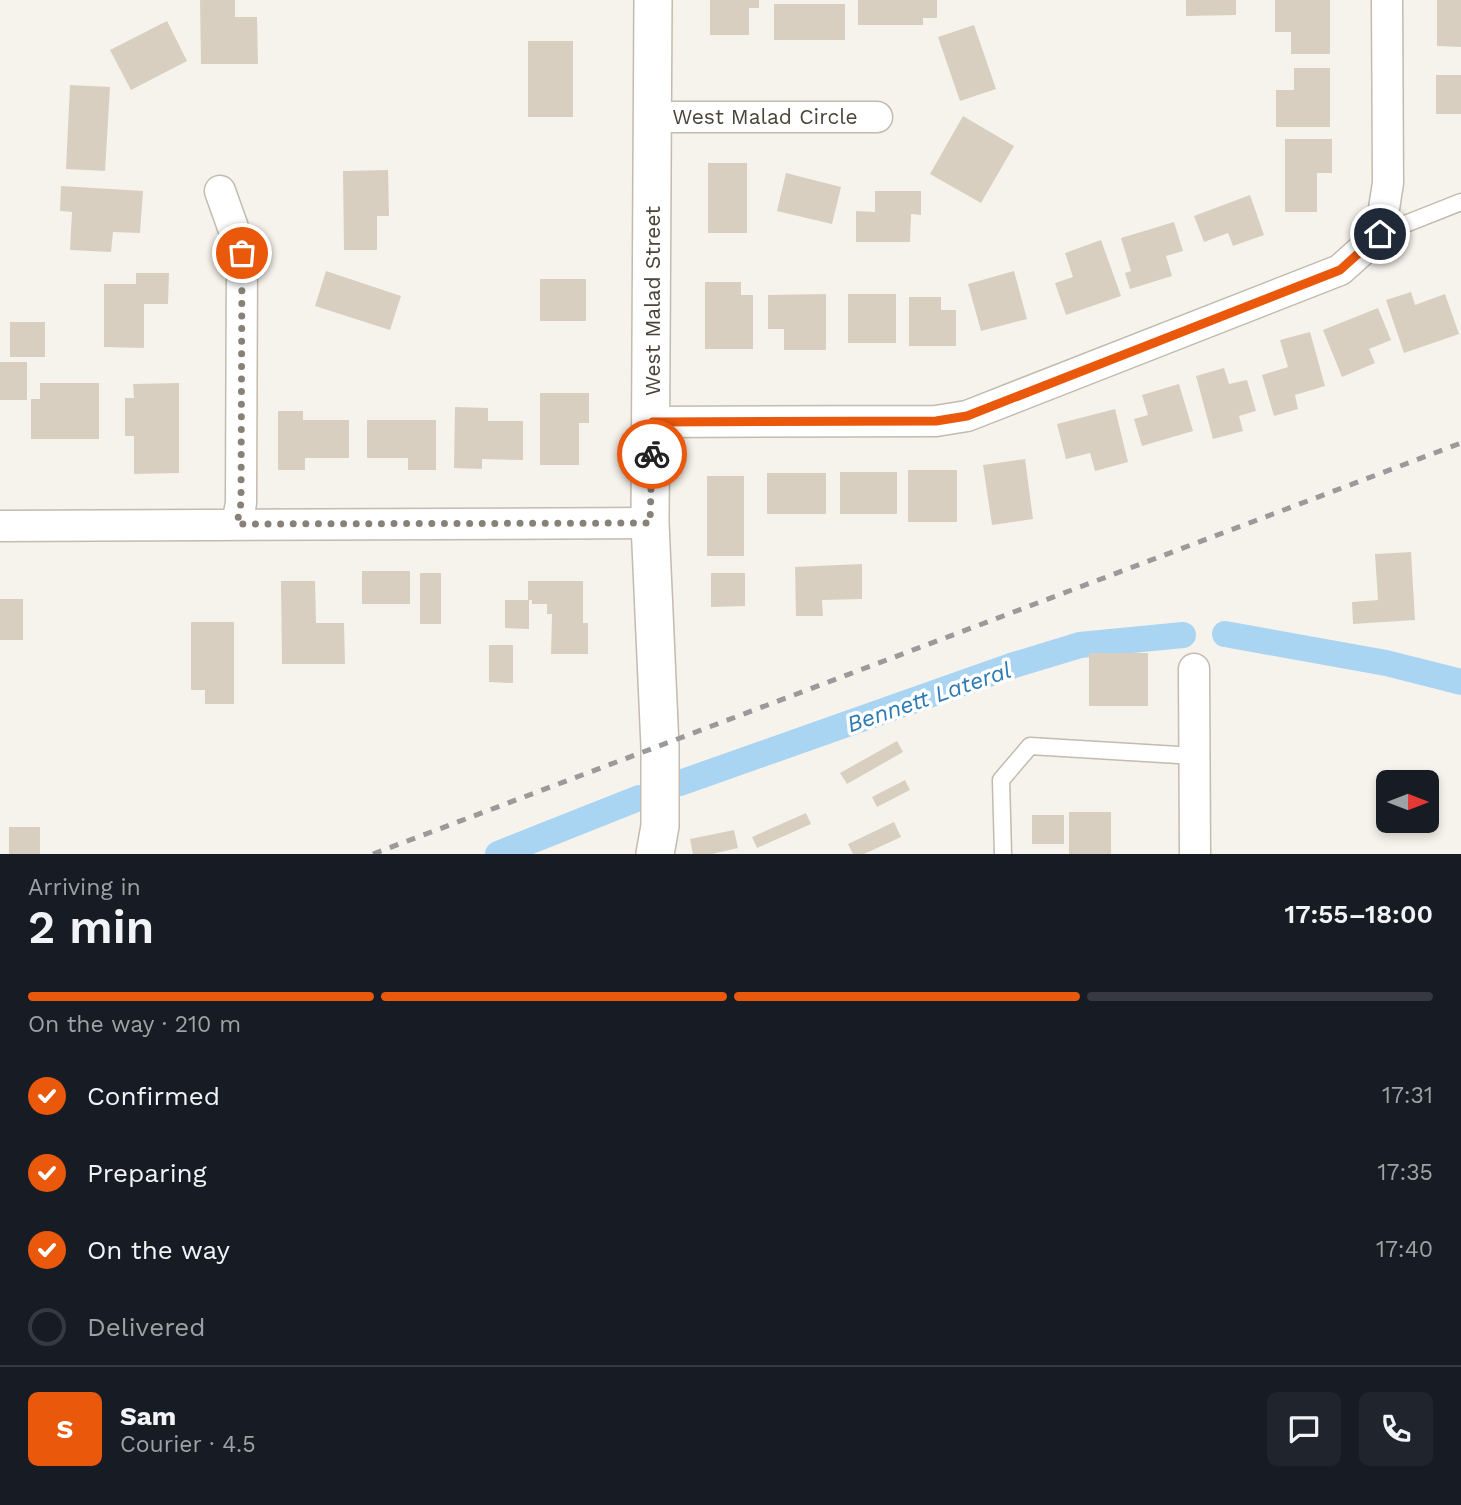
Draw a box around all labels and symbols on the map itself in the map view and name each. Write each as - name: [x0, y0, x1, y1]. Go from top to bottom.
- street label: West Malad Circle: [672, 104, 858, 129]
- pin: [1350, 204, 1410, 264]
- street label: West Malad Street: [640, 206, 665, 396]
- pin: [212, 223, 272, 283]
- courier: [617, 419, 687, 489]
- water label: Bennett Lateral: [843, 657, 1015, 738]
- north arrow: [1376, 770, 1438, 833]

